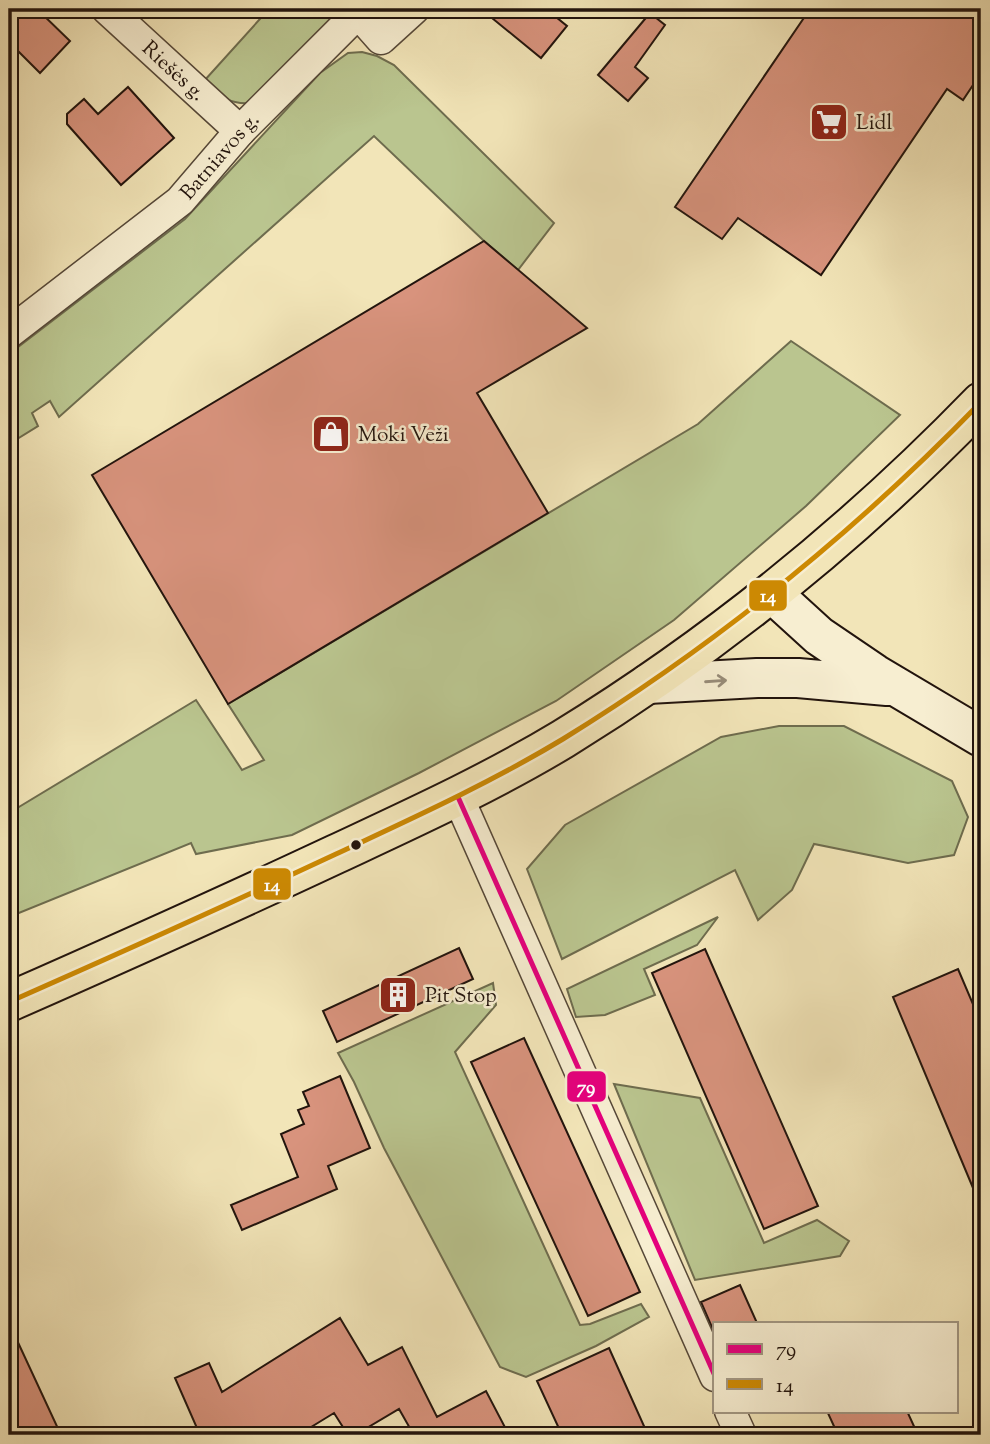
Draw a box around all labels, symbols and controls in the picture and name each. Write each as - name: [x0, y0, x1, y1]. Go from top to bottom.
- street label: Riešės g.: [134, 35, 211, 109]
- supermarket icon: Lidl: [808, 101, 850, 143]
- street label: Batniavos g.: [174, 106, 267, 207]
- place label: Lidl: [856, 109, 892, 139]
- shop icon: Moki Veži: [310, 413, 352, 455]
- place label: Moki Veži: [358, 421, 449, 451]
- line badge: 14: [748, 579, 788, 612]
- text: 14: [760, 584, 776, 611]
- one-way arrow: [704, 674, 727, 687]
- unlabelled marker: [349, 838, 363, 852]
- line badge: 14: [252, 867, 292, 901]
- text: 14: [264, 873, 280, 900]
- building icon: Pit Stop: [377, 974, 419, 1016]
- place label: Pit Stop: [425, 982, 497, 1012]
- line badge: 79: [566, 1070, 607, 1103]
- text: 79: [577, 1075, 595, 1102]
- legend: [713, 1322, 958, 1412]
- text: 79: [776, 1336, 796, 1366]
- text: 14: [776, 1372, 794, 1402]

